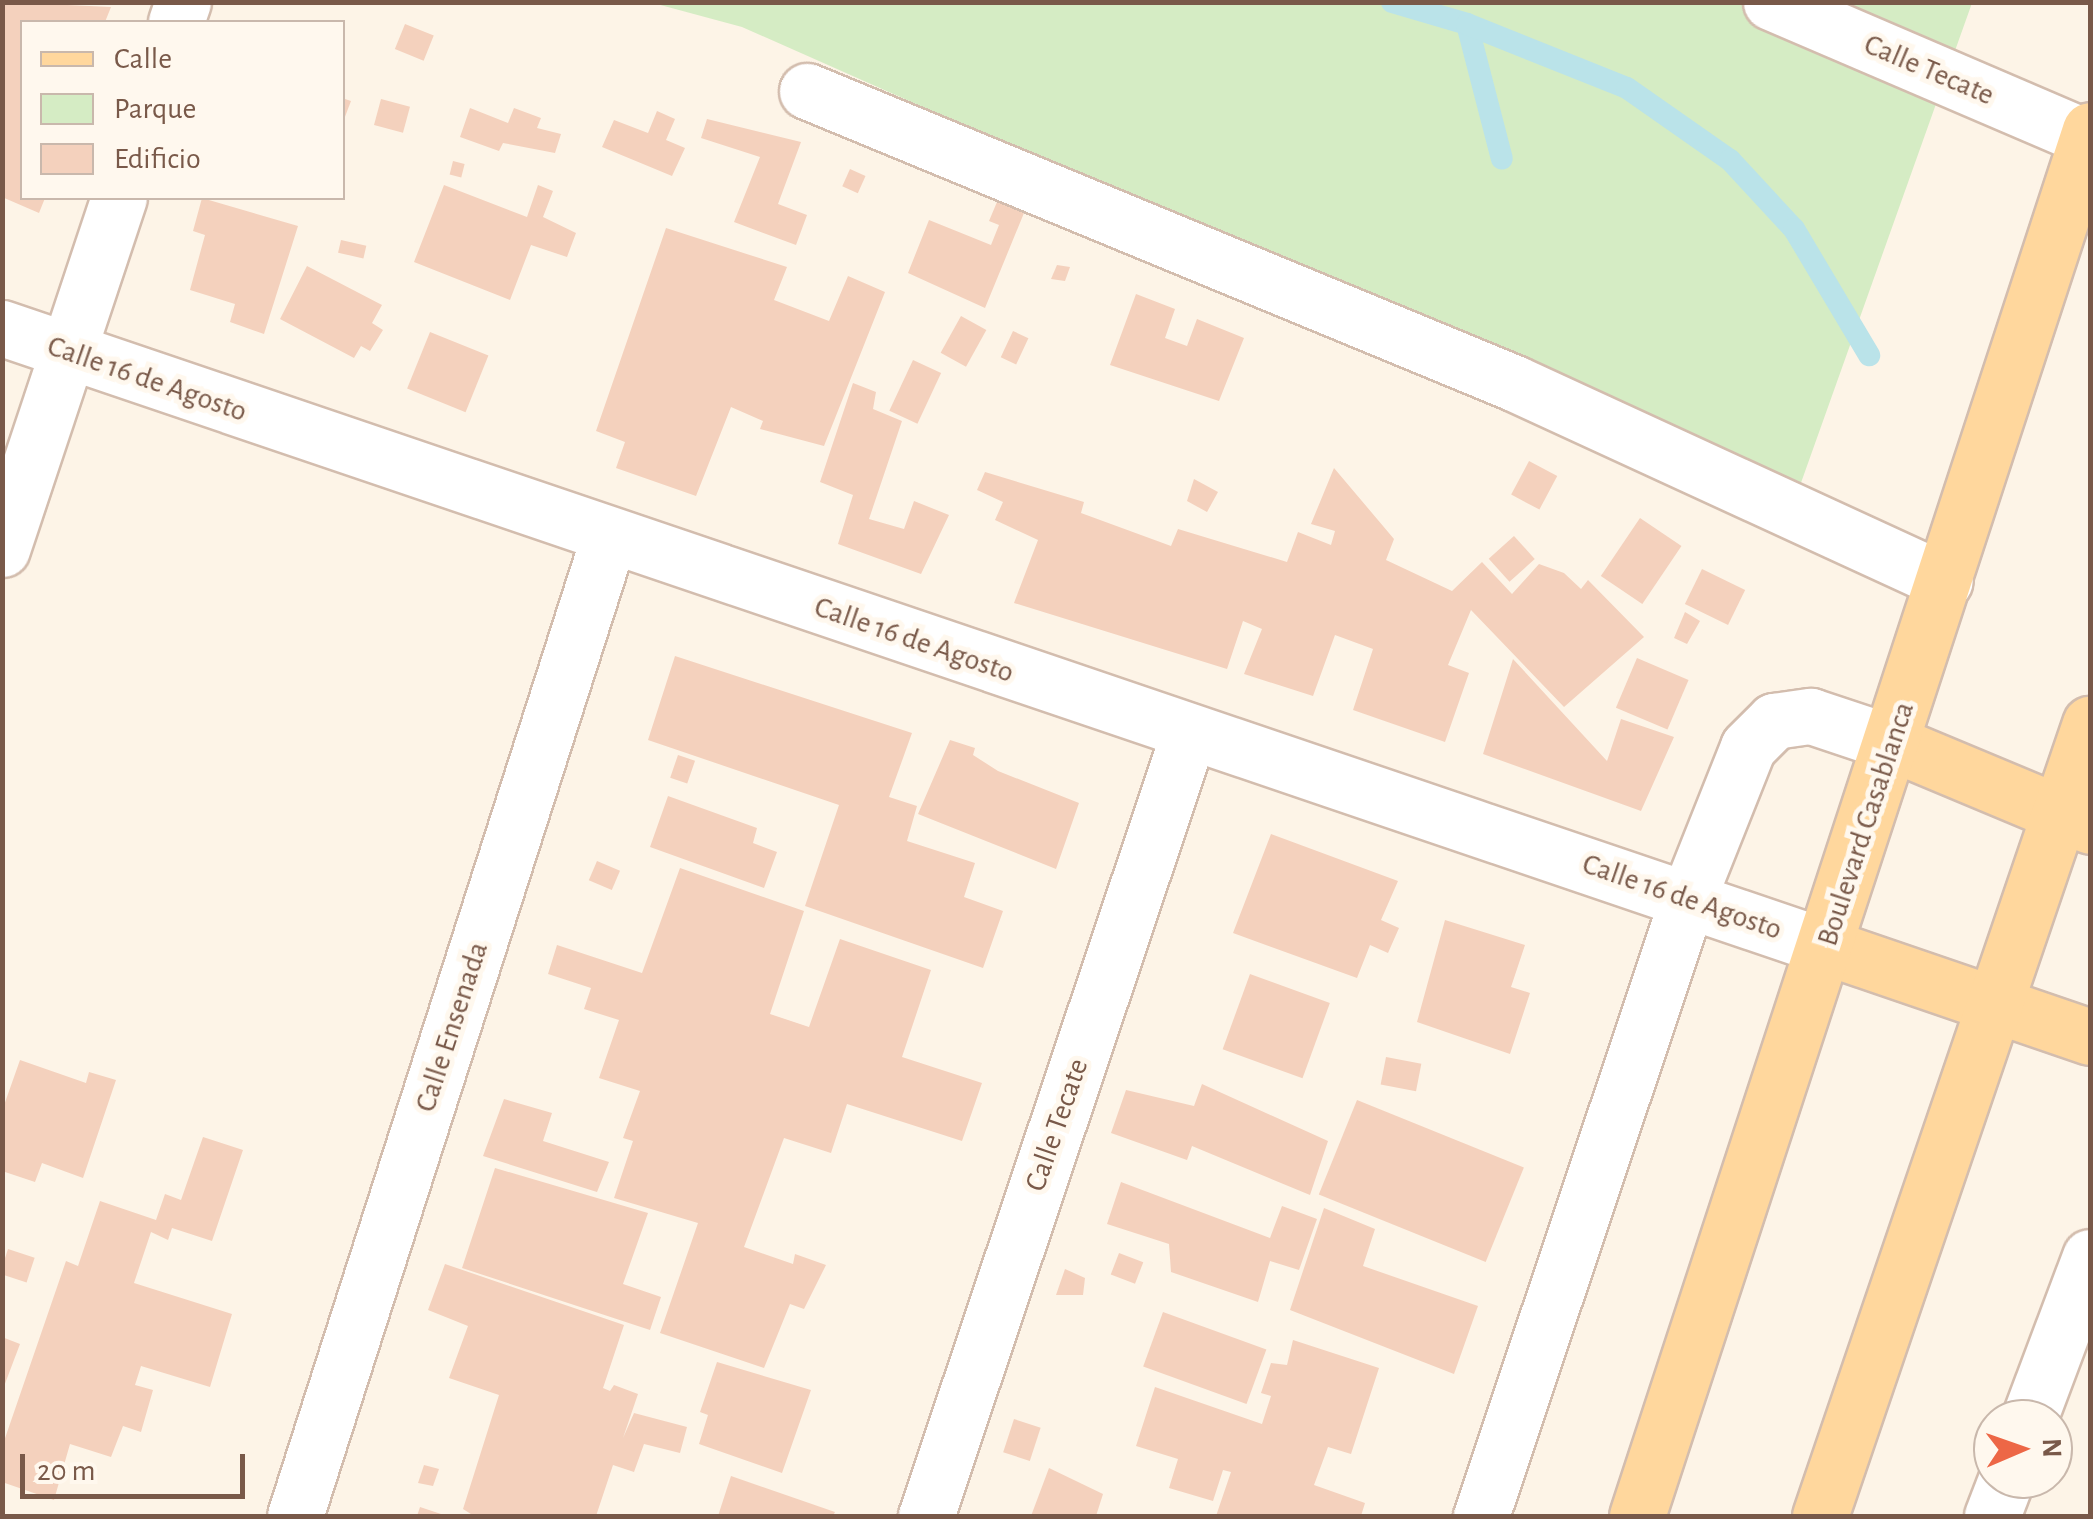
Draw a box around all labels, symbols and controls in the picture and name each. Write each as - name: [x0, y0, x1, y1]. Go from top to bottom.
- legend: [20, 20, 345, 200]
- street label: Calle Tecate: [1859, 27, 1999, 113]
- text: Calle: [114, 44, 172, 74]
- text: Parque: [114, 94, 196, 124]
- text: Edificio: [114, 144, 201, 174]
- street label: Calle 16 de Agosto: [43, 328, 251, 430]
- street label: Calle 16 de Agosto: [810, 589, 1018, 691]
- street label: Boulevard Casablanca: [1810, 697, 1922, 951]
- street label: Calle 16 de Agosto: [1578, 846, 1786, 948]
- street label: Calle Ensenada: [408, 938, 496, 1116]
- street label: Calle Tecate: [1018, 1054, 1096, 1196]
- north arrow: [1973, 1399, 2073, 1499]
- scale bar: [25, 1434, 250, 1496]
- text: N: [2037, 1438, 2065, 1458]
- text: 20 m: [37, 1456, 95, 1486]

